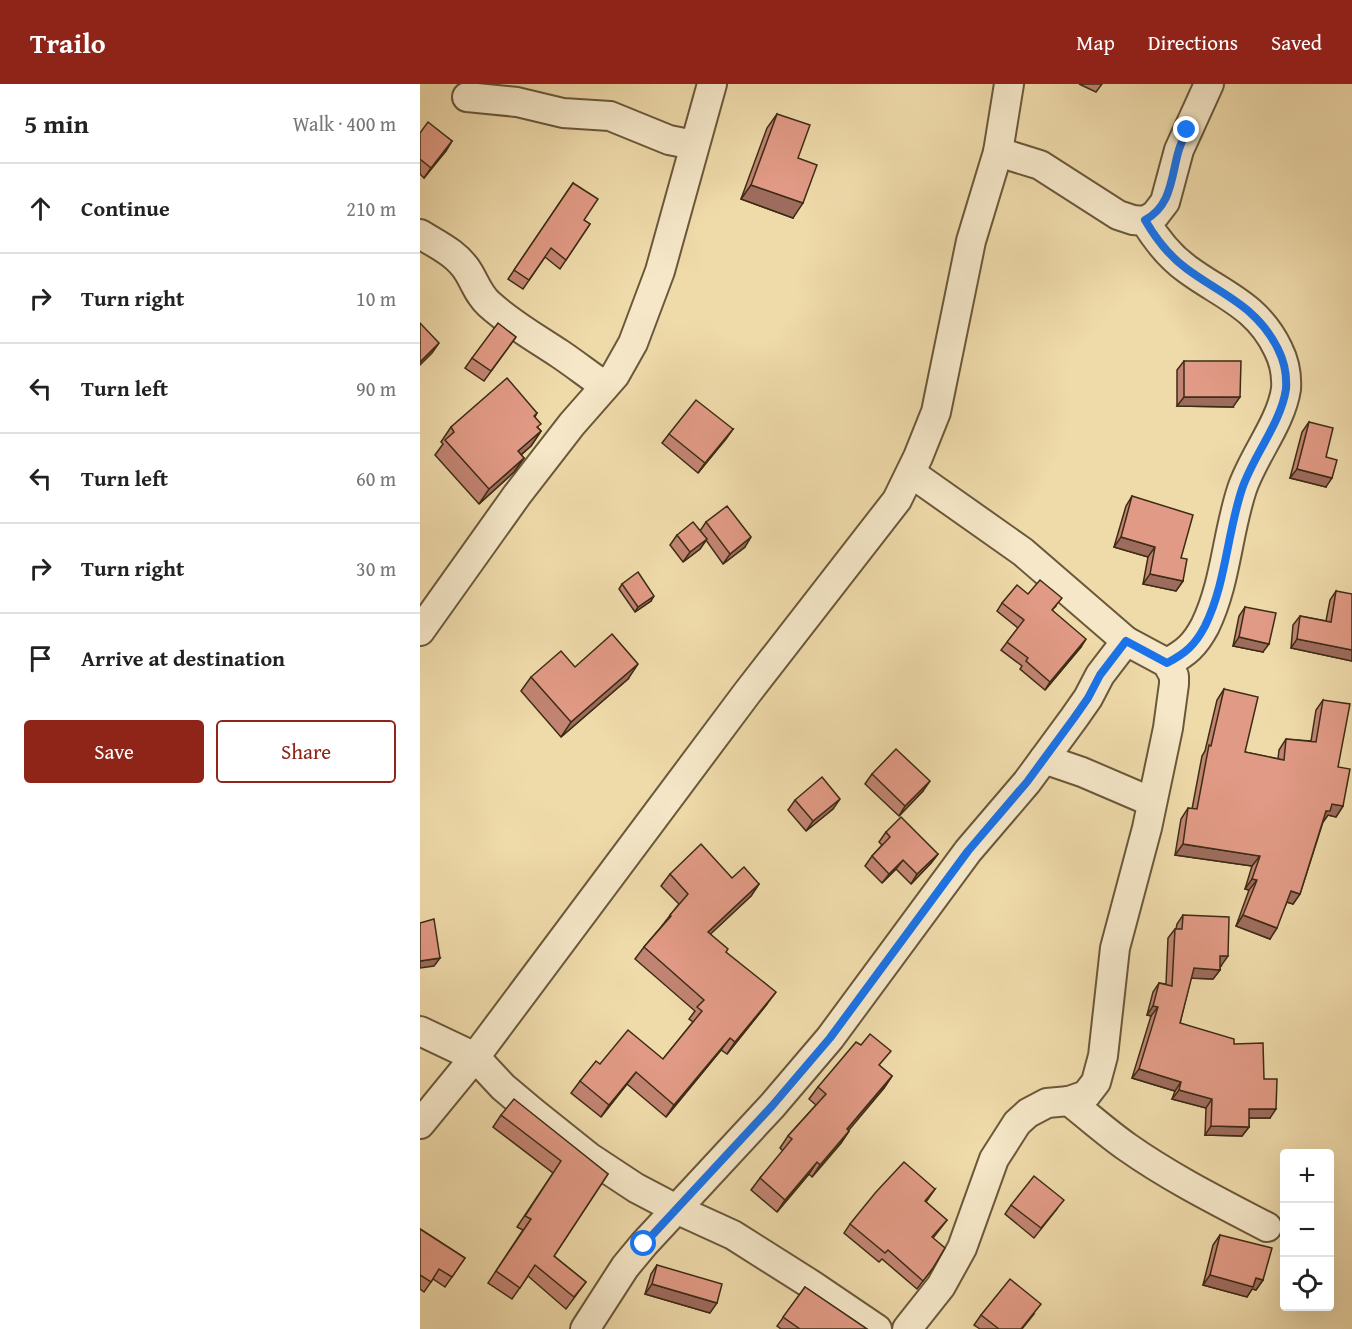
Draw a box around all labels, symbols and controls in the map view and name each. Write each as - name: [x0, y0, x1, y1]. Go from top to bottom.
- text: Trailo: [30, 22, 106, 63]
- text: Map: [1076, 27, 1115, 58]
- text: Directions: [1148, 27, 1238, 58]
- text: Saved: [1271, 27, 1322, 58]
- text: 5 min: [24, 104, 89, 143]
- text: Walk · 400 m: [293, 109, 396, 138]
- route end: [1173, 116, 1199, 142]
- icon: ahead: [24, 192, 57, 225]
- text: Continue: [81, 192, 170, 224]
- text: 210 m: [346, 194, 396, 223]
- icon: right: [24, 282, 57, 315]
- text: Turn right: [81, 282, 184, 314]
- text: 10 m: [356, 284, 396, 313]
- icon: left: [24, 372, 57, 405]
- text: Turn left: [81, 372, 168, 404]
- text: 90 m: [356, 374, 396, 403]
- icon: left: [24, 462, 57, 495]
- text: Turn left: [81, 462, 168, 494]
- text: 60 m: [356, 464, 396, 493]
- icon: right: [24, 552, 57, 585]
- text: Turn right: [81, 552, 184, 584]
- text: 30 m: [356, 554, 396, 583]
- icon: arrive: [24, 642, 57, 675]
- text: Arrive at destination: [81, 642, 285, 674]
- button: Save: [24, 720, 204, 783]
- button: Share: [216, 720, 396, 783]
- map controls: [1280, 1149, 1334, 1311]
- button: +: [1280, 1149, 1334, 1203]
- button: −: [1280, 1203, 1334, 1257]
- route start: [630, 1230, 656, 1256]
- button: locate: [1280, 1257, 1334, 1311]

